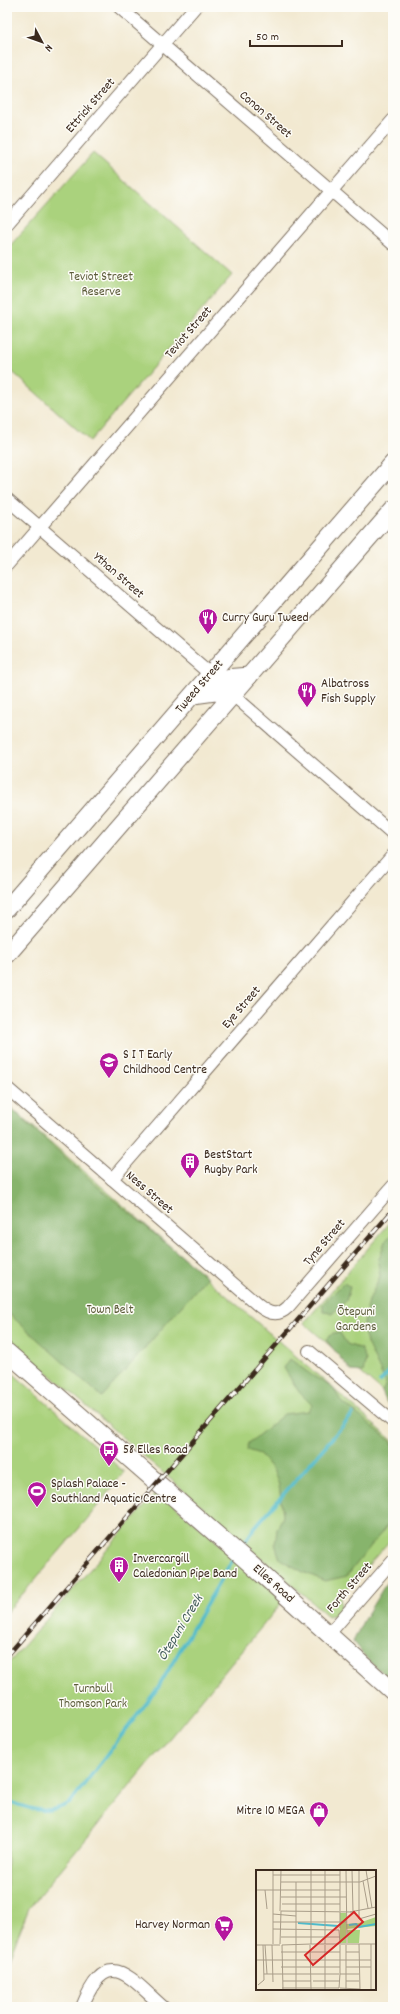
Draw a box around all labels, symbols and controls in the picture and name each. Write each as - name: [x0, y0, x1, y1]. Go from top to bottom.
- north arrow: [22, 22, 62, 62]
- scale bar: [250, 22, 342, 48]
- text: 50 m: [256, 29, 279, 46]
- text: N: [40, 40, 56, 55]
- street label: Ettrick Street: [62, 74, 121, 138]
- street label: Conon Street: [234, 87, 296, 143]
- park label: Teviot Street Reserve: [69, 268, 133, 302]
- street label: Teviot Street: [161, 303, 217, 363]
- street label: Ythan Street: [88, 548, 148, 604]
- restaurant icon: Curry Guru Tweed: [197, 607, 219, 635]
- place label: Curry Guru Tweed: [222, 609, 309, 628]
- street label: Tweed Street: [171, 656, 229, 718]
- place label: Albatross Fish Supply: [321, 675, 376, 709]
- restaurant icon: Albatross Fish Supply: [296, 680, 318, 708]
- street label: Eye Street: [218, 982, 266, 1034]
- place label: S I T Early Childhood Centre: [123, 1046, 207, 1080]
- school or university icon: S I T Early Childhood Centre: [98, 1051, 120, 1079]
- place label: BestStart Rugby Park: [204, 1146, 258, 1180]
- building icon: BestStart Rugby Park: [179, 1151, 201, 1179]
- street label: Ness Street: [121, 1167, 177, 1219]
- street label: Tyne Street: [299, 1215, 351, 1271]
- park label: Town Belt: [87, 1301, 134, 1320]
- park label: Ōtepuni Gardens: [336, 1303, 376, 1337]
- bus stop icon: 58 Elles Road: [98, 1439, 120, 1467]
- place label: 58 Elles Road: [123, 1441, 188, 1460]
- place label: Splash Palace - Southland Aquatic Centre: [51, 1475, 177, 1509]
- sports icon: Splash Palace - Southland Aquatic Centre: [26, 1480, 48, 1508]
- place label: Invercargill Caledonian Pipe Band: [133, 1550, 237, 1584]
- building icon: Invercargill Caledonian Pipe Band: [108, 1555, 130, 1583]
- street label: Forth Street: [323, 1558, 378, 1618]
- street label: Elles Road: [248, 1560, 298, 1608]
- water label: Ōtepuni Creek: [153, 1590, 209, 1665]
- park label: Turnbull Thomson Park: [59, 1680, 127, 1714]
- shop icon: Mitre 10 MEGA: [308, 1800, 330, 1828]
- place label: Mitre 10 MEGA: [237, 1802, 305, 1821]
- inset map: [256, 1870, 376, 1990]
- supermarket icon: Harvey Norman: [213, 1914, 235, 1942]
- place label: Harvey Norman: [135, 1916, 210, 1935]

